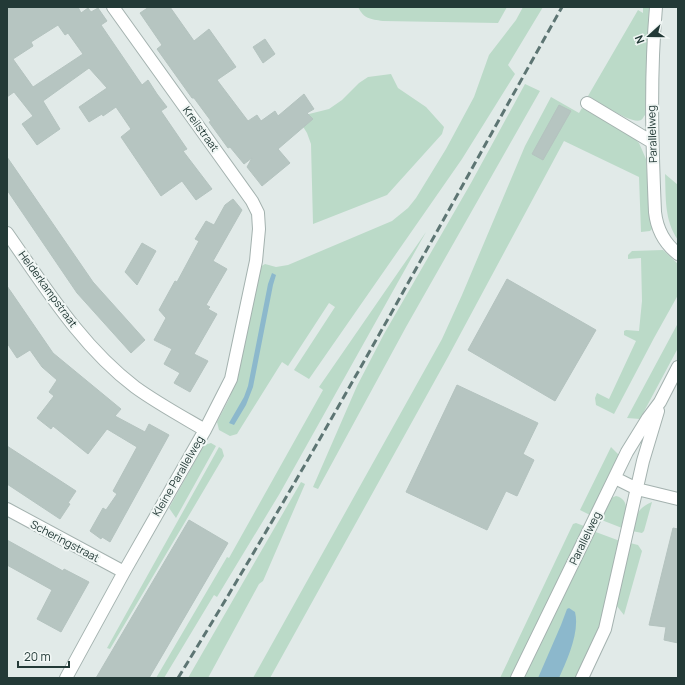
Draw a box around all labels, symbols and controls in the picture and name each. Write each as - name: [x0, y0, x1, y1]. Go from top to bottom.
- north arrow: [629, 16, 669, 56]
- text: N: [631, 33, 648, 46]
- street label: Kreilstraat: [180, 103, 223, 154]
- street label: Parallelweg: [643, 105, 660, 163]
- street label: Helderkampstraat: [15, 247, 81, 330]
- street label: Kleine Parallelweg: [148, 433, 207, 519]
- street label: Parallelweg: [565, 509, 604, 567]
- street label: Scheringstraat: [28, 516, 102, 565]
- scale bar: [18, 643, 69, 669]
- text: 20 m: [24, 648, 51, 665]

